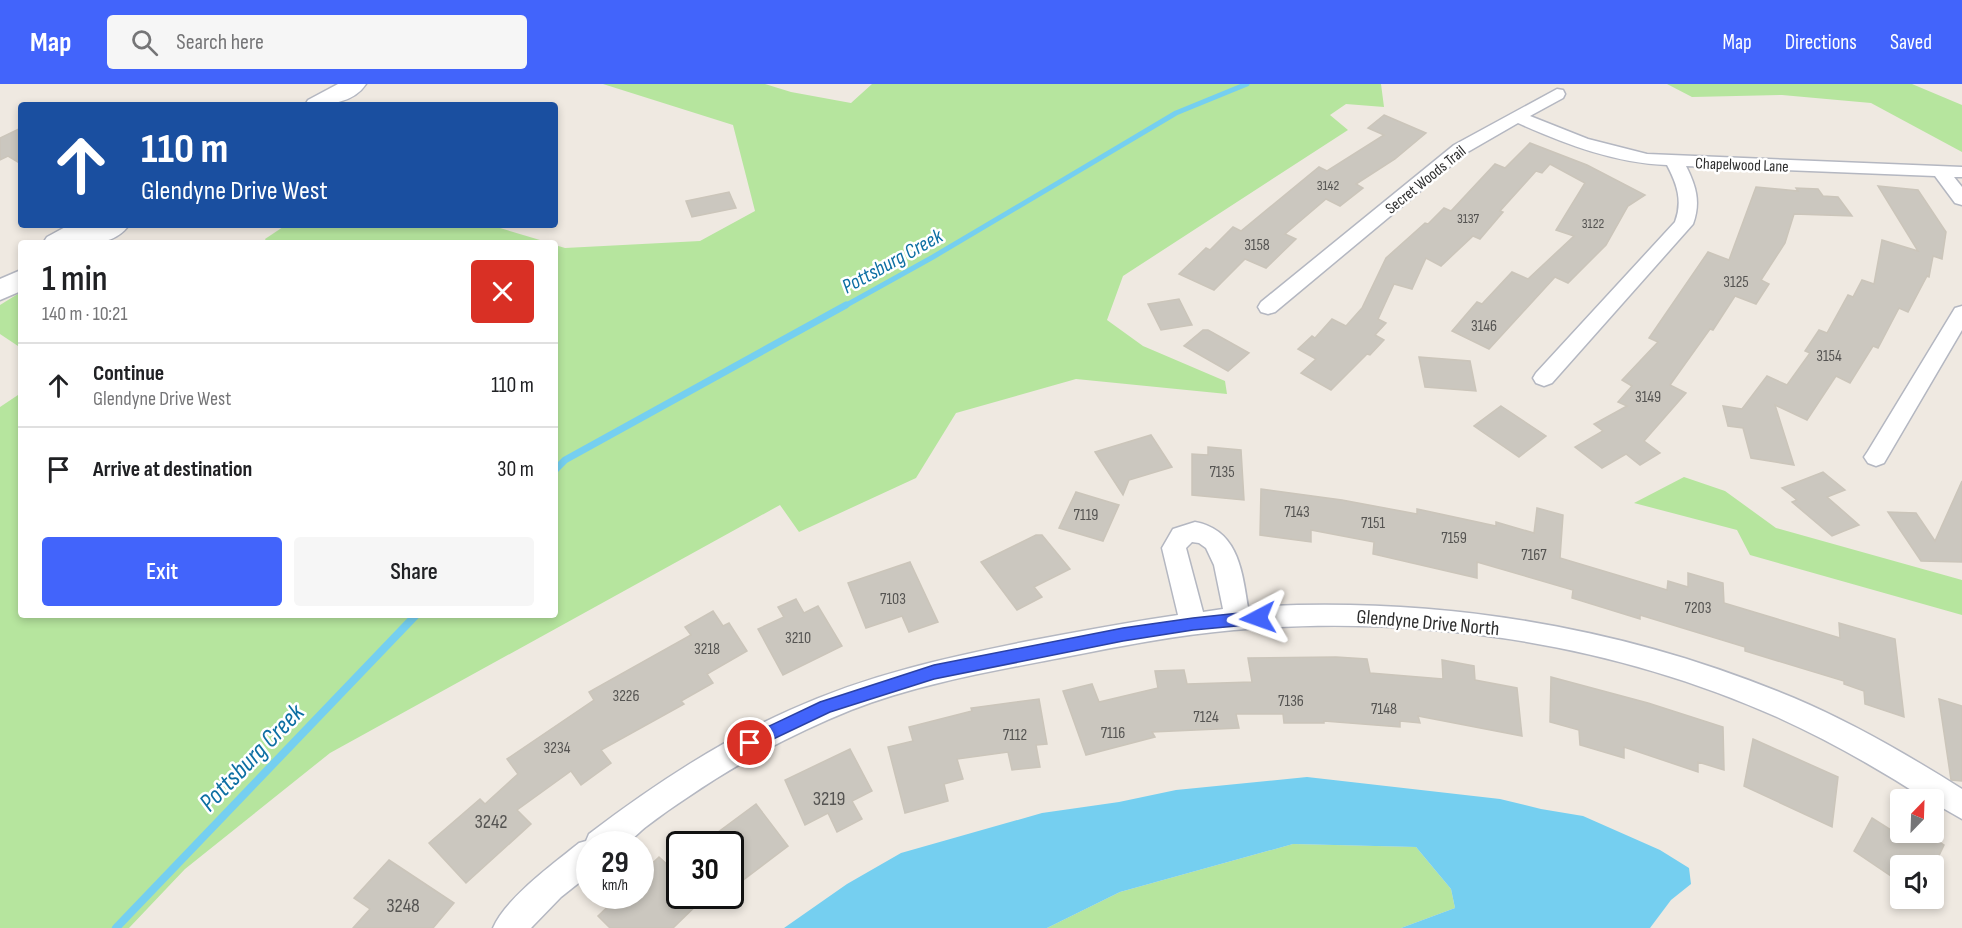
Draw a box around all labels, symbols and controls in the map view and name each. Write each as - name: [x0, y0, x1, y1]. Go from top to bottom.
- search box: [107, 15, 527, 69]
- text: Map: [30, 26, 71, 59]
- icon: search: [128, 26, 161, 59]
- text: Search here: [176, 29, 264, 56]
- text: Map: [1722, 30, 1752, 55]
- text: Directions: [1785, 30, 1857, 55]
- text: Saved: [1890, 30, 1932, 55]
- text: 110 m: [141, 124, 228, 175]
- icon: ahead: [42, 126, 120, 204]
- street label: Secret Woods Trail: [1382, 142, 1470, 218]
- street label: Chapelwood Lane: [1695, 154, 1789, 177]
- text: Glendyne Drive West: [141, 175, 328, 207]
- house number: 3142: [1317, 177, 1339, 194]
- house number: 3137: [1457, 210, 1480, 227]
- house number: 3122: [1582, 215, 1604, 232]
- water label: Pottsburg Creek: [838, 223, 948, 299]
- house number: 3158: [1244, 236, 1270, 255]
- text: 1 min: [42, 258, 107, 301]
- button: close: [471, 260, 534, 323]
- house number: 3125: [1723, 273, 1749, 292]
- text: 140 m · 10:21: [42, 302, 127, 326]
- house number: 3146: [1471, 317, 1497, 336]
- house number: 3154: [1816, 347, 1842, 366]
- text: Continue: [93, 360, 164, 387]
- icon: ahead: [42, 369, 75, 402]
- text: 110 m: [491, 372, 534, 399]
- text: Glendyne Drive West: [93, 387, 231, 411]
- house number: 3149: [1635, 388, 1661, 407]
- icon: arrive: [42, 453, 75, 486]
- text: Arrive at destination: [93, 456, 252, 483]
- text: 30 m: [497, 456, 534, 483]
- house number: 7135: [1209, 463, 1235, 482]
- house number: 7143: [1284, 503, 1310, 522]
- house number: 7119: [1074, 506, 1098, 525]
- house number: 7151: [1361, 514, 1385, 533]
- house number: 7159: [1441, 529, 1467, 548]
- button: Exit: [42, 537, 282, 606]
- button: Share: [294, 537, 534, 606]
- house number: 7167: [1521, 546, 1547, 565]
- position arrow: [1226, 586, 1290, 650]
- house number: 7103: [880, 590, 906, 609]
- house number: 7203: [1685, 599, 1711, 618]
- street label: Glendyne Drive North: [1355, 605, 1500, 641]
- house number: 3210: [785, 629, 811, 648]
- house number: 3218: [694, 640, 720, 659]
- house number: 3226: [613, 687, 639, 706]
- house number: 7136: [1278, 692, 1304, 711]
- water label: Pottsburg Creek: [193, 697, 312, 818]
- house number: 7148: [1371, 700, 1397, 719]
- house number: 7124: [1193, 708, 1219, 727]
- pin: [724, 717, 775, 768]
- house number: 7116: [1101, 724, 1125, 743]
- icon: arrive: [733, 726, 766, 759]
- house number: 7112: [1003, 726, 1027, 745]
- house number: 3234: [544, 739, 571, 758]
- house number: 3219: [813, 787, 845, 811]
- north arrow: [1890, 789, 1944, 843]
- map controls: [1890, 789, 1944, 909]
- house number: 3242: [474, 810, 508, 834]
- speed limit sign: 30: [666, 831, 744, 909]
- text: 29: [601, 845, 629, 881]
- button: sound: [1890, 855, 1944, 909]
- text: km/h: [602, 876, 628, 895]
- house number: 3248: [386, 894, 420, 918]

